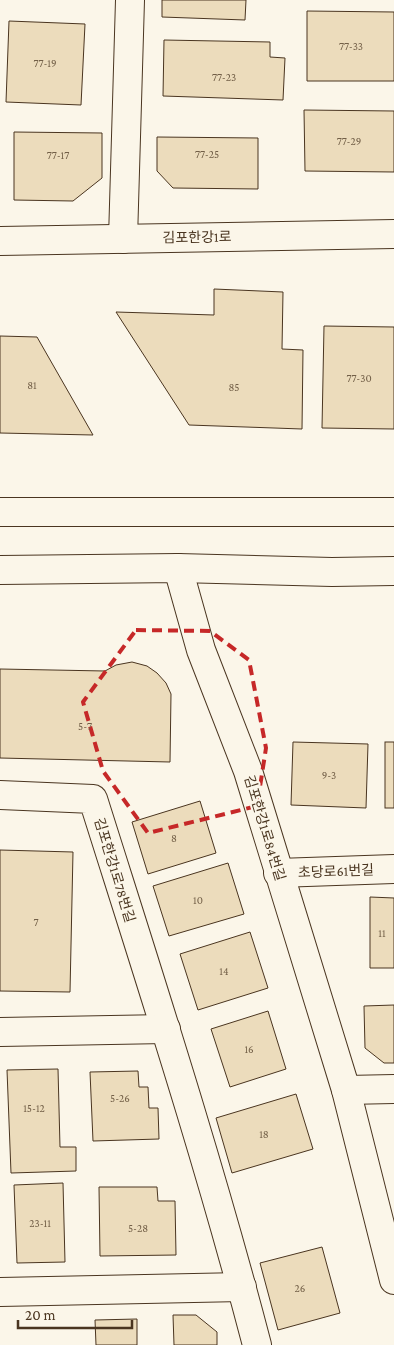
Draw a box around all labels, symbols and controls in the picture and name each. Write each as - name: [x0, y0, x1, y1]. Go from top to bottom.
- house number: 77-33: [339, 40, 363, 52]
- house number: 77-19: [33, 57, 57, 69]
- house number: 77-23: [212, 71, 236, 83]
- house number: 77-29: [337, 135, 361, 147]
- house number: 77-25: [195, 148, 219, 160]
- house number: 77-17: [47, 149, 69, 161]
- street label: 김포한강1로: [162, 228, 232, 246]
- house number: 77-30: [346, 372, 372, 384]
- house number: 81: [27, 379, 37, 391]
- house number: 85: [229, 381, 239, 393]
- house number: 5-7: [78, 720, 92, 732]
- house number: 9-3: [322, 769, 336, 781]
- street label: 김포한강1로84번길: [241, 773, 289, 883]
- street label: 김포한강1로78번길: [91, 816, 139, 924]
- house number: 8: [171, 832, 177, 844]
- street label: 초당로61번길: [298, 862, 374, 880]
- house number: 10: [193, 894, 203, 906]
- house number: 7: [33, 916, 39, 928]
- house number: 11: [378, 927, 386, 939]
- house number: 14: [219, 965, 229, 977]
- house number: 16: [244, 1043, 254, 1055]
- house number: 5-26: [110, 1092, 130, 1104]
- house number: 15-12: [23, 1102, 45, 1114]
- house number: 18: [259, 1128, 269, 1140]
- house number: 23-11: [29, 1217, 51, 1229]
- house number: 5-28: [128, 1222, 148, 1234]
- house number: 26: [295, 1282, 305, 1294]
- scale bar: [18, 1298, 131, 1330]
- text: 20 m: [25, 1307, 56, 1323]

